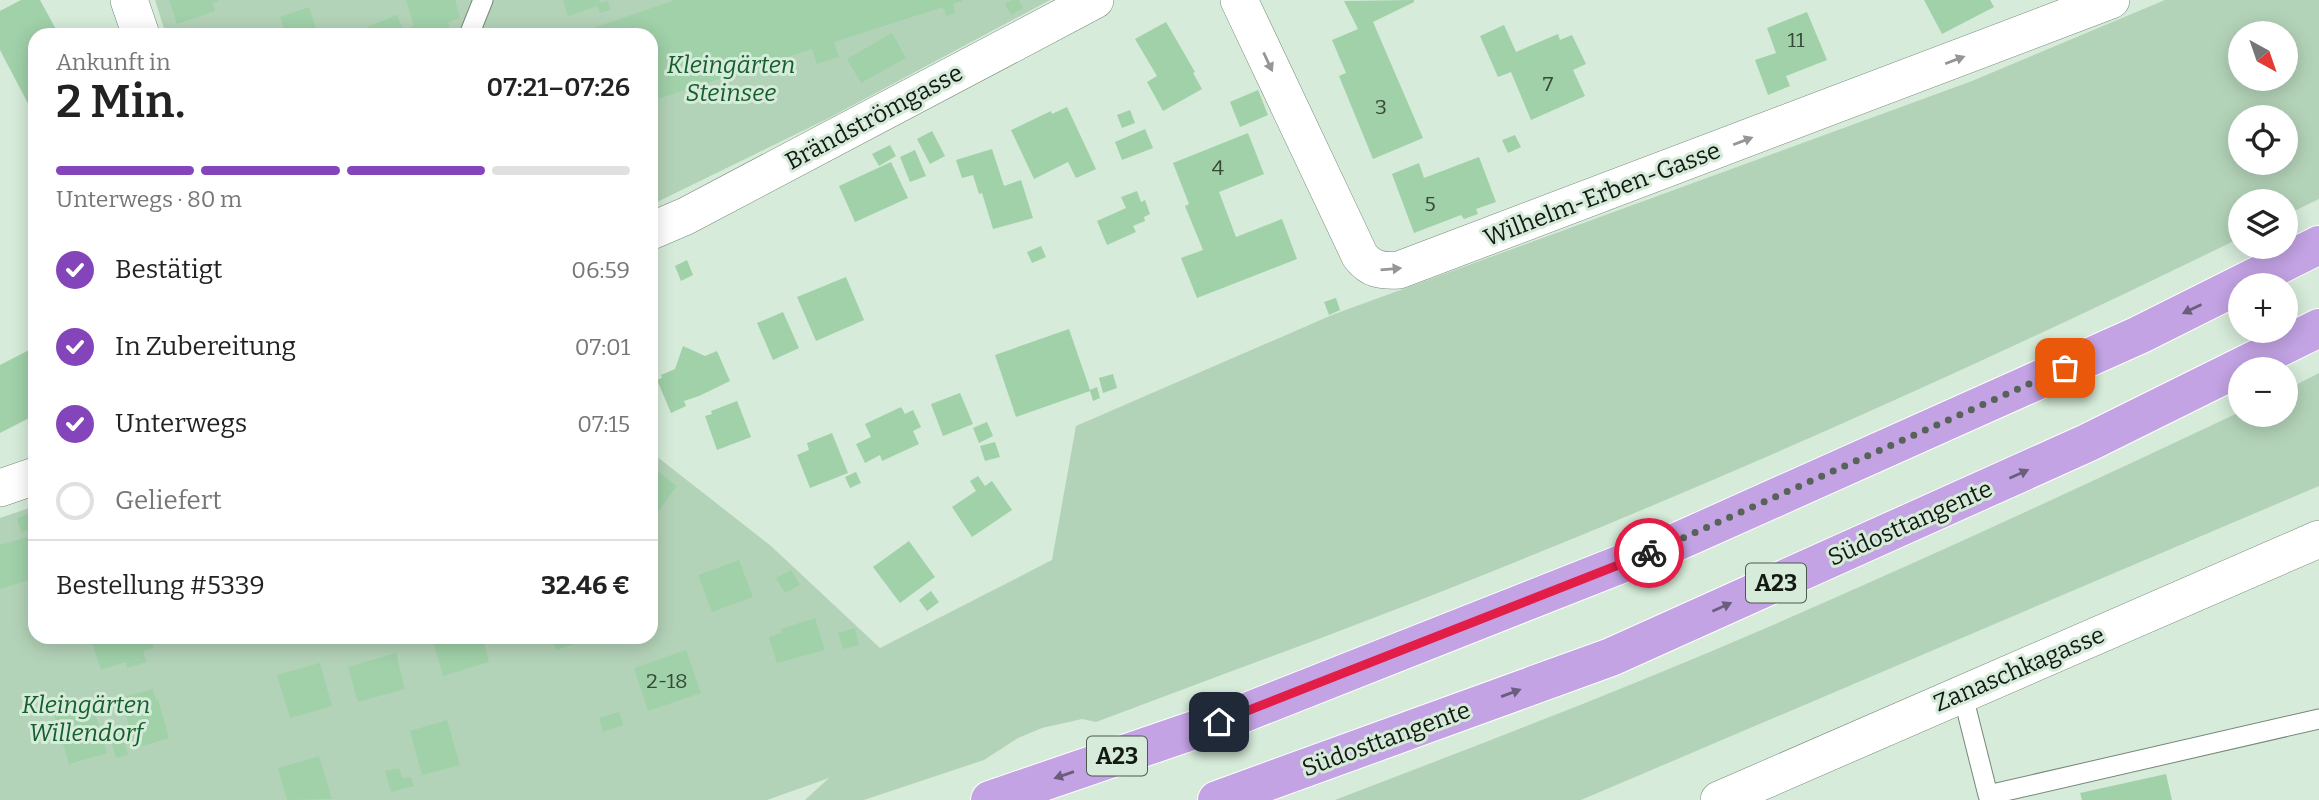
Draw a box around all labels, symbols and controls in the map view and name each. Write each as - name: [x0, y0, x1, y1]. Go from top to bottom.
- north arrow: [2228, 21, 2298, 91]
- map controls: [2228, 21, 2298, 427]
- house number: 11: [1787, 27, 1805, 53]
- text: Ankunft in: [56, 48, 171, 76]
- park label: Kleingärten Steinsee: [667, 51, 795, 107]
- one-way arrow: [1262, 52, 1274, 72]
- one-way arrow: [1945, 55, 1966, 66]
- street label: Brändströmgasse: [781, 58, 967, 176]
- house number: 7: [1543, 71, 1554, 97]
- text: 07:21–07:26: [487, 72, 630, 103]
- text: 2 Min.: [56, 74, 185, 129]
- house number: 3: [1375, 94, 1387, 120]
- button: locate: [2228, 105, 2298, 175]
- one-way arrow: [1732, 135, 1753, 146]
- street label: Wilhelm-Erben-Gasse: [1480, 136, 1724, 252]
- house number: 4: [1212, 155, 1224, 181]
- text: Unterwegs · 80 m: [56, 185, 242, 213]
- button: layers: [2228, 189, 2298, 259]
- house number: 5: [1424, 191, 1436, 217]
- icon: check: [56, 251, 94, 289]
- text: Bestätigt: [115, 254, 222, 285]
- text: 06:59: [571, 256, 630, 284]
- one-way arrow: [1380, 263, 1402, 274]
- button: +: [2228, 273, 2298, 343]
- one-way arrow: [2182, 303, 2202, 314]
- icon: check: [56, 328, 94, 366]
- text: In Zubereitung: [115, 331, 296, 362]
- text: 07:01: [575, 333, 630, 361]
- pin: [2035, 338, 2095, 398]
- icon: bag: [2046, 349, 2084, 387]
- button: −: [2228, 357, 2298, 427]
- icon: check: [56, 405, 94, 443]
- text: Unterwegs: [115, 408, 247, 439]
- text: 07:15: [577, 410, 630, 438]
- one-way arrow: [2008, 468, 2029, 479]
- street label: Südosttangente: [1824, 474, 1996, 572]
- text: Geliefert: [115, 485, 222, 516]
- courier: [1614, 518, 1684, 588]
- icon: bike: [1630, 534, 1668, 572]
- road number: A23: [1746, 564, 1806, 603]
- text: Bestellung #5339: [56, 570, 265, 601]
- text: 32.46 €: [541, 570, 630, 601]
- one-way arrow: [1711, 601, 1732, 612]
- street label: Zanaschkagasse: [1929, 620, 2109, 718]
- house number: 2-18: [646, 668, 688, 694]
- one-way arrow: [1501, 687, 1522, 698]
- park label: Kleingärten Willendorf: [22, 691, 150, 747]
- pin: [1189, 692, 1249, 752]
- street label: Südosttangente: [1298, 696, 1474, 782]
- icon: home: [1200, 703, 1238, 741]
- road number: A23: [1087, 736, 1147, 776]
- one-way arrow: [1053, 770, 1074, 781]

